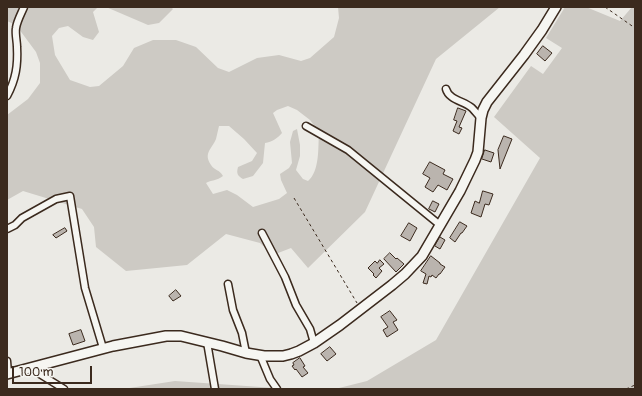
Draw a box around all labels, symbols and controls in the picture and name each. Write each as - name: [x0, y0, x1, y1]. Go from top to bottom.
- scale bar: [14, 358, 94, 384]
- text: 100 m: [19, 365, 53, 380]

